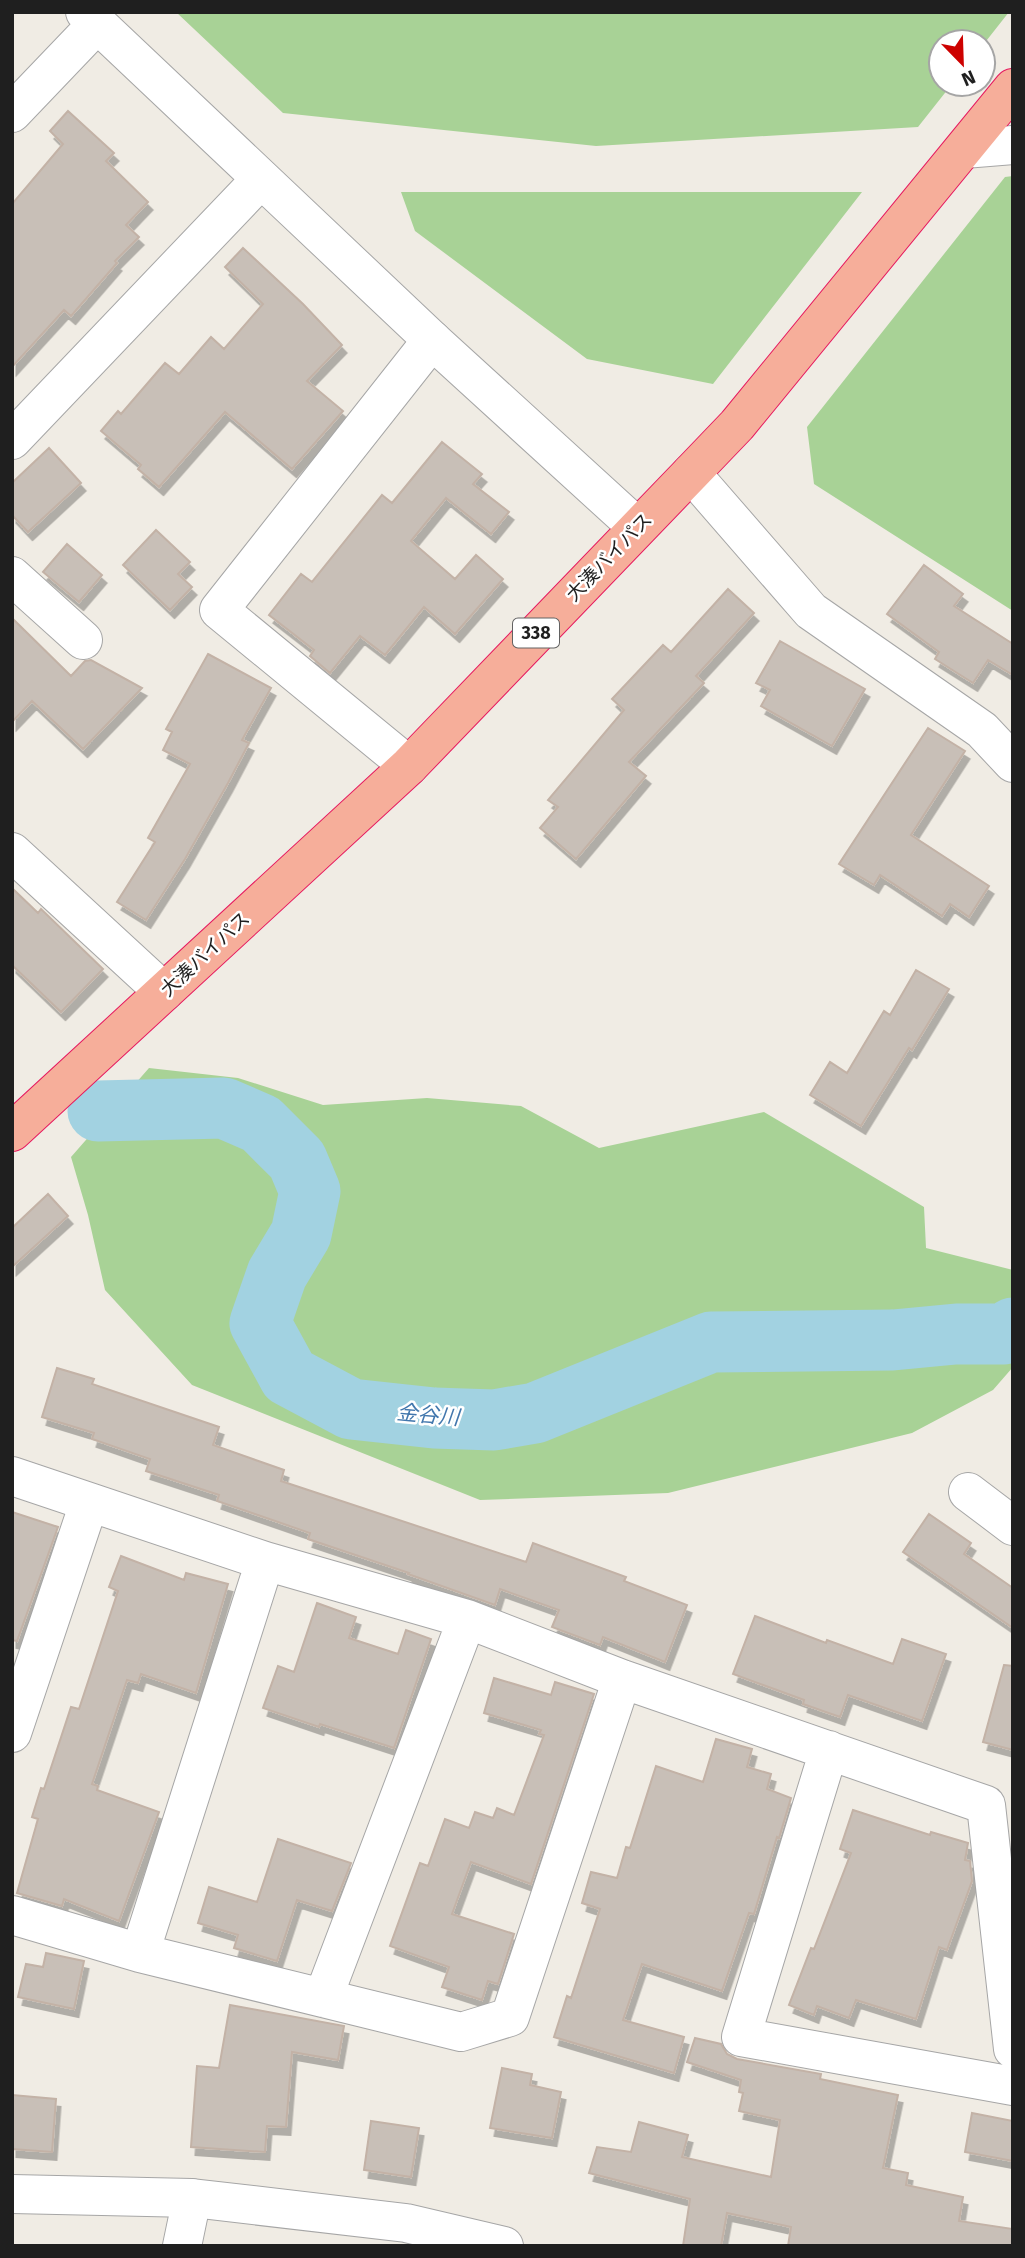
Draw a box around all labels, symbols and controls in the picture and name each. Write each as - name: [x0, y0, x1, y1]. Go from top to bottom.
- north arrow: [927, 28, 997, 98]
- text: N: [958, 65, 979, 91]
- street label: 大湊バイパス: [561, 508, 657, 606]
- road number: 338: [513, 618, 559, 648]
- street label: 大湊バイパス: [156, 907, 254, 1001]
- water label: 金谷川: [395, 1399, 463, 1431]

